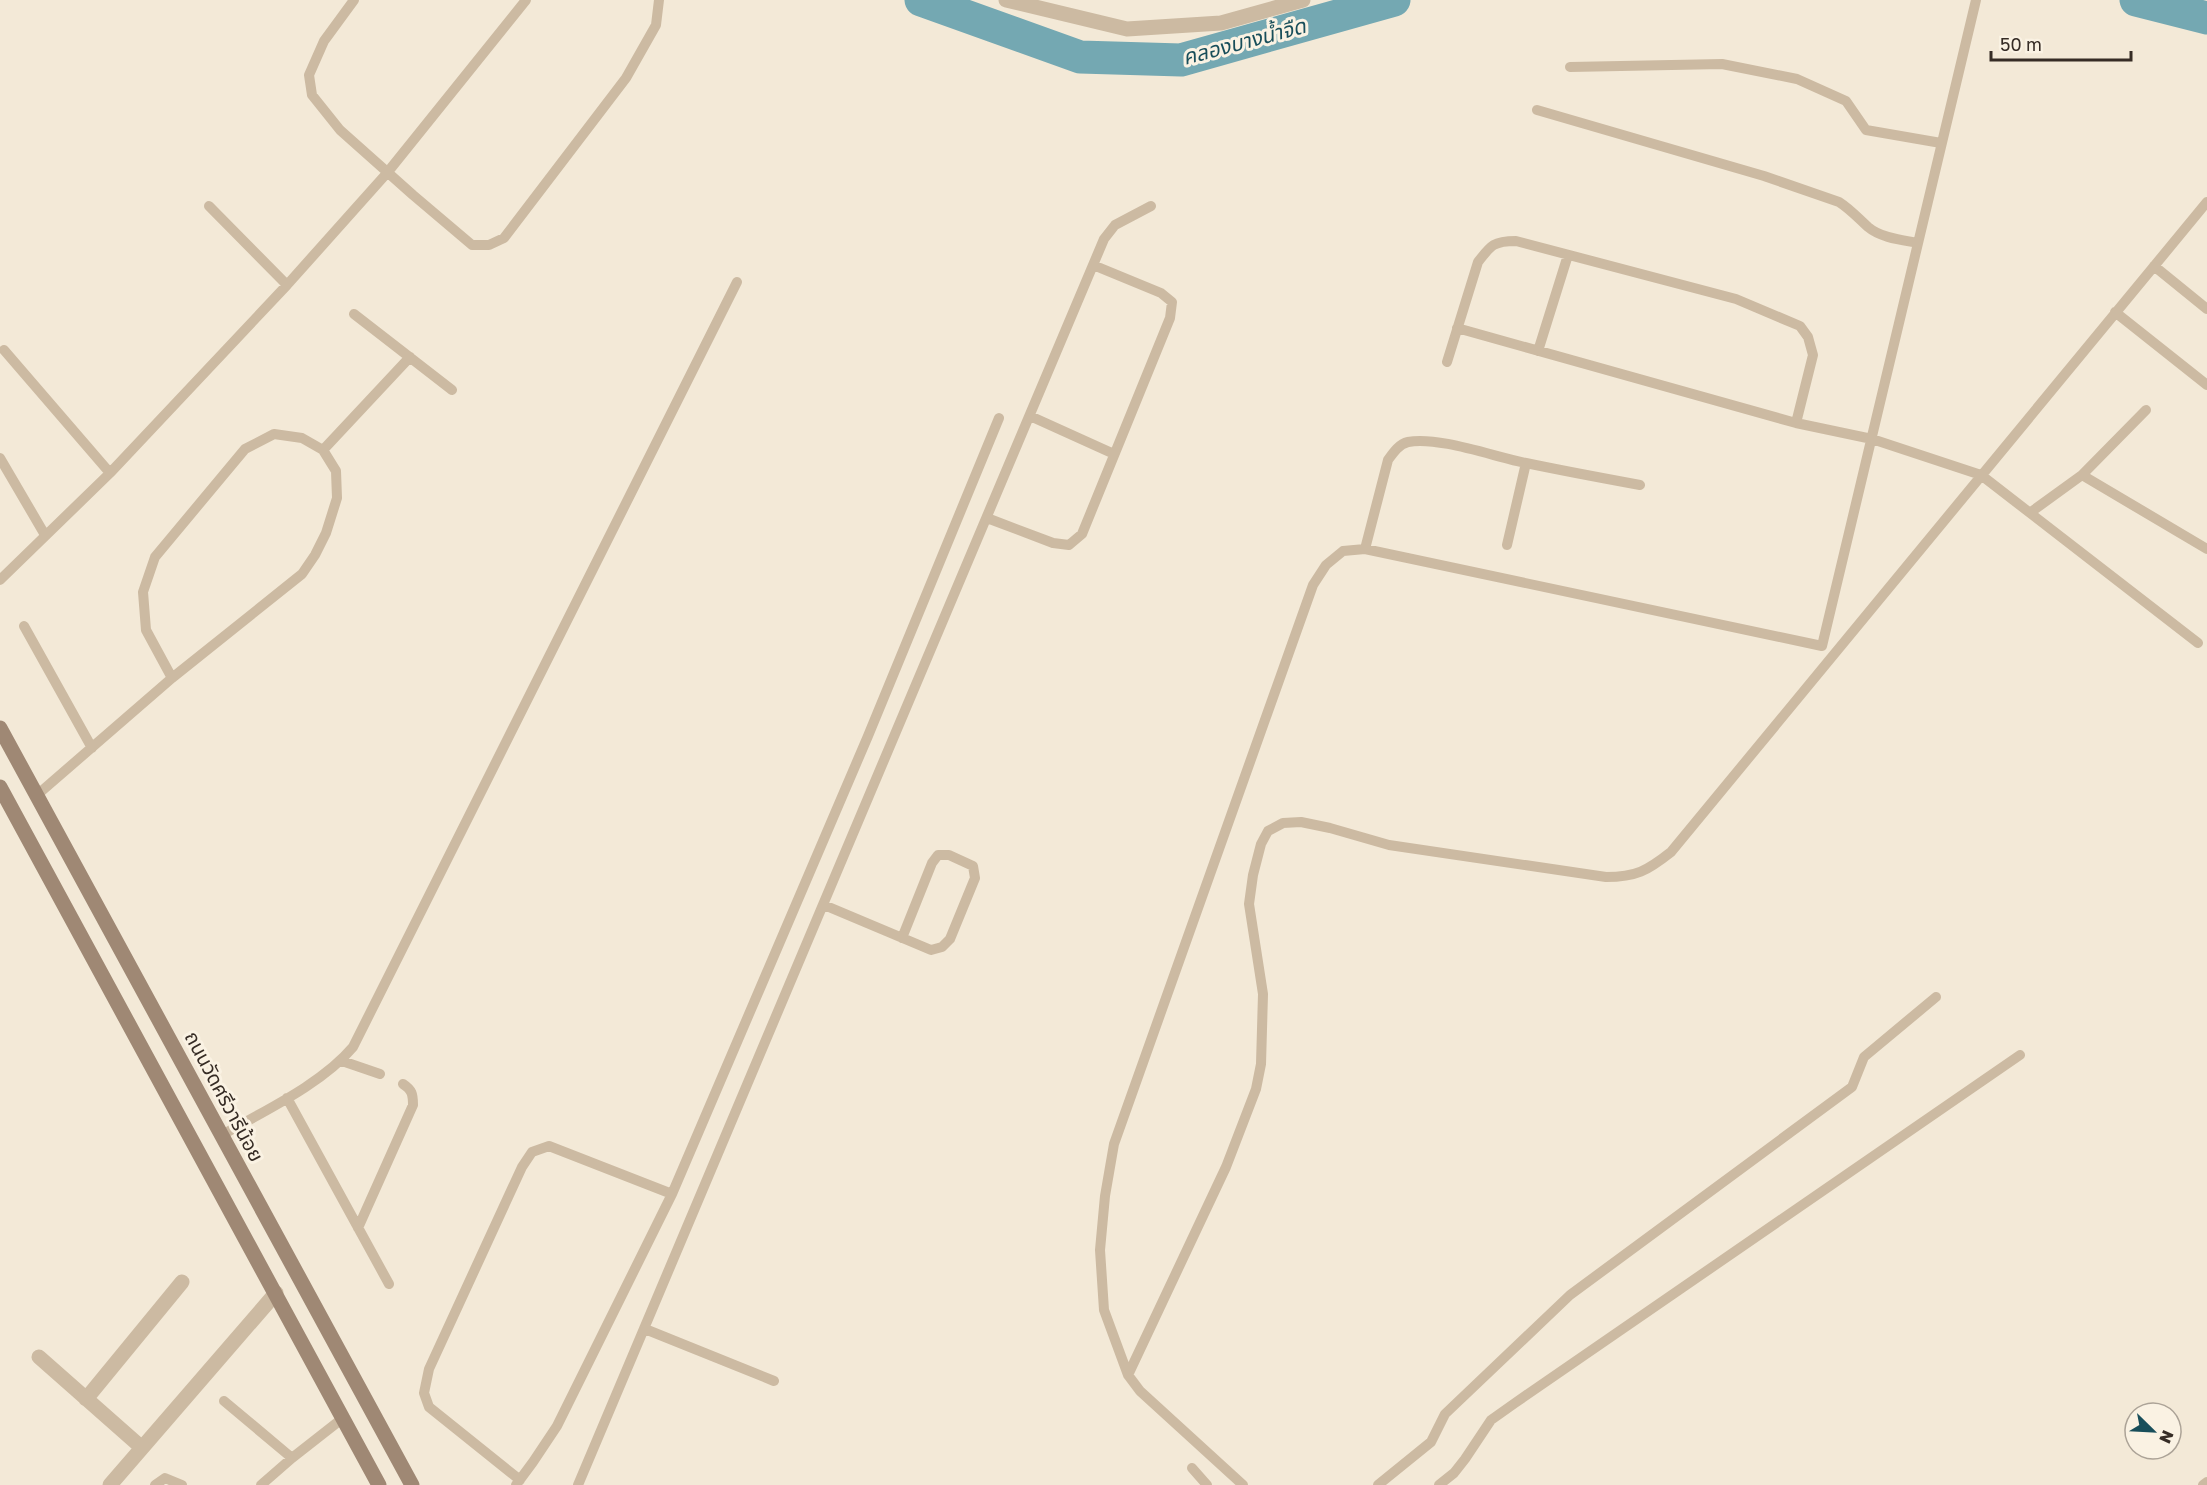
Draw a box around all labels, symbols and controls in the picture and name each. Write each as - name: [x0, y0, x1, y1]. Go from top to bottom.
- water label: คลองบางน้ำจืด: [1179, 11, 1309, 70]
- scale bar: [1991, 24, 2130, 62]
- text: 50 m: [2000, 33, 2042, 55]
- street label: ถนนวัดศรีวารีน้อย: [181, 1027, 269, 1165]
- north arrow: [2123, 1401, 2183, 1461]
- text: N: [2155, 1427, 2178, 1447]

